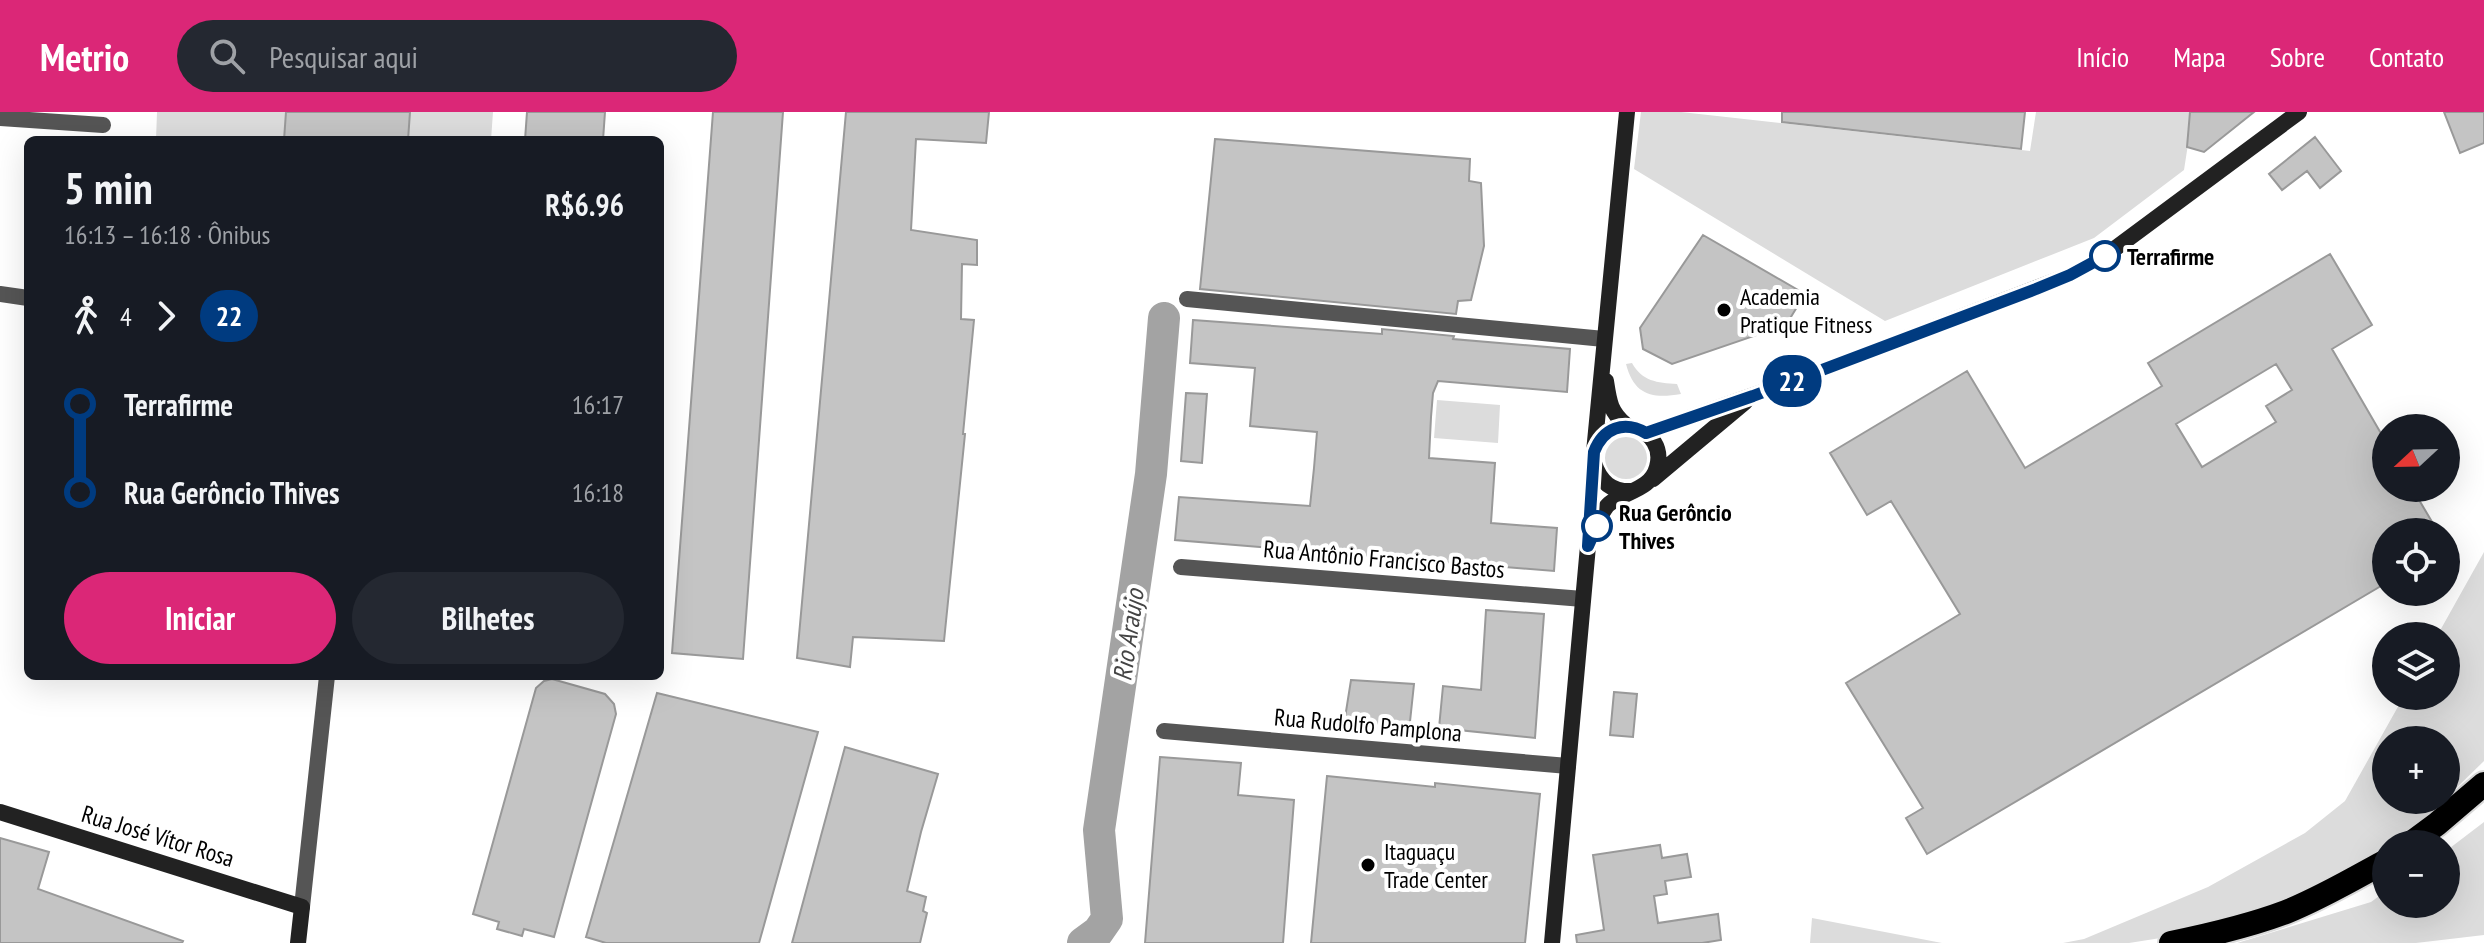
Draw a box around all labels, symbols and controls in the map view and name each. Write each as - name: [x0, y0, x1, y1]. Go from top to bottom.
- search box: [177, 20, 737, 92]
- text: Metrio: [40, 32, 129, 81]
- icon: search: [205, 34, 249, 78]
- text: Pesquisar aqui: [269, 37, 418, 76]
- text: Início: [2076, 38, 2129, 75]
- text: Mapa: [2173, 38, 2226, 75]
- text: Sobre: [2270, 38, 2325, 75]
- text: Contato: [2369, 38, 2444, 75]
- text: 5 min: [64, 159, 153, 216]
- text: R$6.96: [545, 185, 624, 224]
- text: 16:13 – 16:18 · Ônibus: [64, 218, 270, 251]
- marker: Terrafirme: [2090, 241, 2120, 271]
- place label: Terrafirme: [2127, 241, 2214, 272]
- place label: Academia Pratique Fitness: [1740, 281, 1872, 340]
- icon: walk: [64, 294, 108, 338]
- icon: forward: [144, 294, 188, 338]
- text: 22: [216, 297, 242, 334]
- text: 4: [120, 300, 132, 333]
- marker: Academia Pratique Fitness: [1715, 301, 1733, 319]
- line badge: 22: [1756, 355, 1828, 407]
- text: 22: [1779, 362, 1805, 399]
- text: Terrafirme: [124, 385, 233, 424]
- text: 16:17: [572, 388, 624, 421]
- north arrow: [2372, 414, 2460, 502]
- map controls: [2372, 414, 2460, 918]
- text: Rua Gerôncio Thives: [124, 473, 340, 512]
- text: 16:18: [572, 476, 624, 509]
- place label: Rua Gerôncio Thives: [1619, 497, 1732, 556]
- marker: Rua Gerôncio Thives: [1582, 511, 1612, 541]
- button: locate: [2372, 518, 2460, 606]
- street label: Rua Antônio Francisco Bastos: [1262, 533, 1506, 585]
- button: Iniciar: [64, 572, 336, 664]
- button: Bilhetes: [352, 572, 624, 664]
- water label: Rio Araújo: [1105, 585, 1151, 683]
- button: layers: [2372, 622, 2460, 710]
- street label: Rua Rudolfo Pamplona: [1273, 701, 1463, 749]
- button: +: [2372, 726, 2460, 814]
- street label: Rua José Vítor Rosa: [78, 798, 238, 874]
- button: −: [2372, 830, 2460, 918]
- place label: Itaguaçu Trade Center: [1384, 836, 1488, 895]
- marker: Itaguaçu Trade Center: [1359, 856, 1377, 874]

